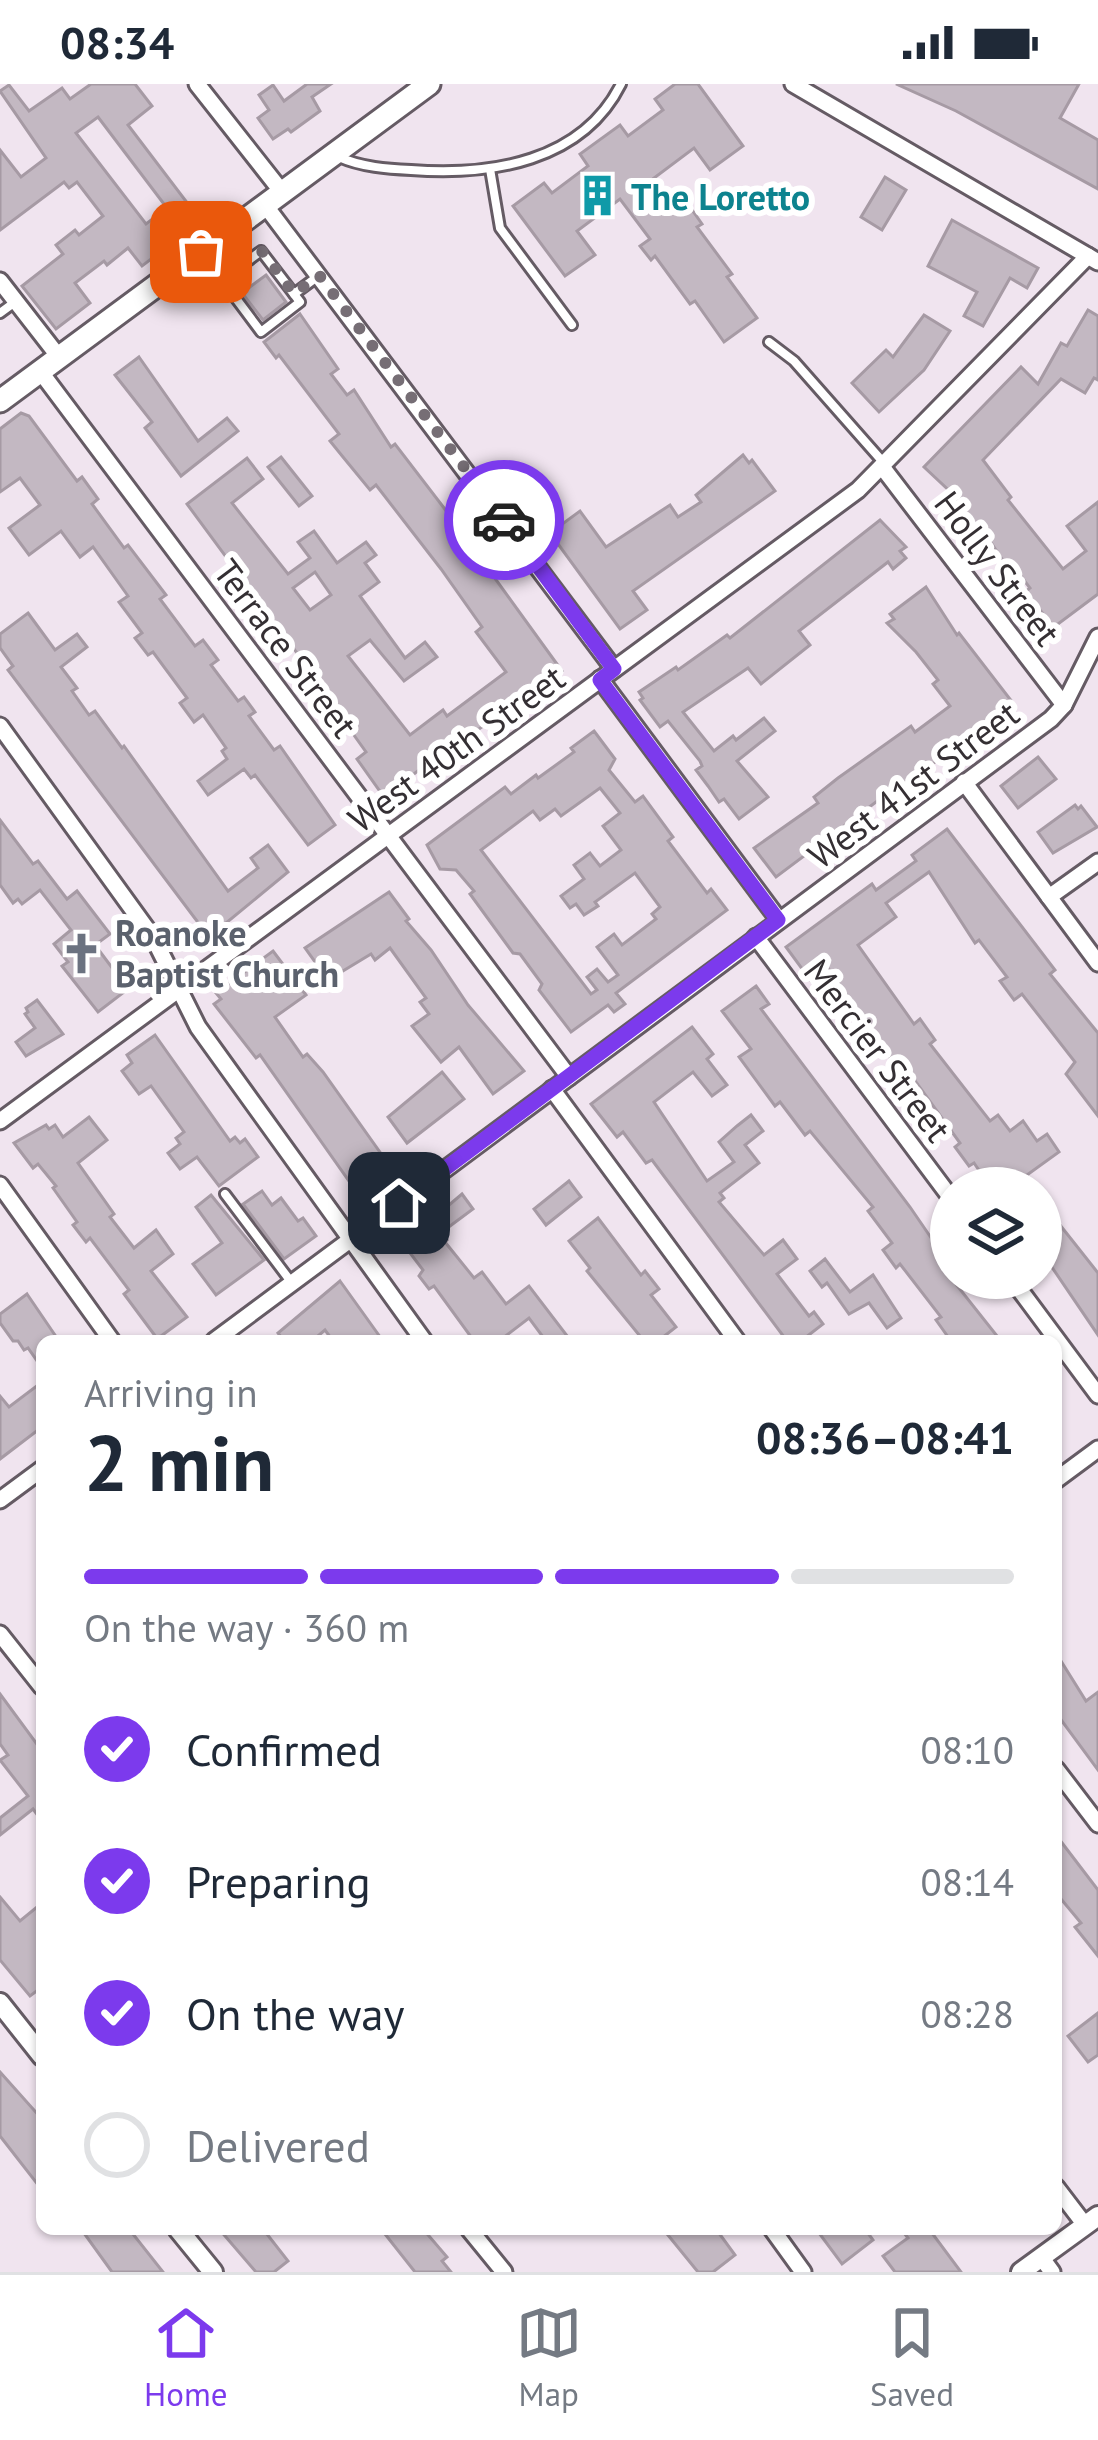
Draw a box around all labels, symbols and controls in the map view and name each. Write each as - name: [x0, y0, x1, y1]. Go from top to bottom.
- text: 08:34: [60, 13, 174, 71]
- building icon: The Loretto: [574, 173, 620, 219]
- place label: The Loretto: [631, 173, 810, 220]
- pin: [150, 201, 252, 303]
- icon: bag: [168, 219, 234, 285]
- courier: [444, 460, 564, 580]
- street label: Holly Street: [925, 481, 1071, 655]
- icon: car: [471, 487, 537, 553]
- street label: Terrace Street: [204, 550, 368, 746]
- street label: West 40th Street: [339, 654, 573, 842]
- street label: West 41st Street: [798, 689, 1028, 879]
- place label: Roanoke Baptist Church: [115, 909, 339, 997]
- church icon: Roanoke Baptist Church: [58, 930, 104, 976]
- street label: Mercier Street: [794, 949, 962, 1151]
- pin: [348, 1152, 450, 1254]
- map controls: [930, 1167, 1062, 1299]
- button: layers: [930, 1167, 1062, 1299]
- icon: home: [366, 1170, 432, 1236]
- text: Arriving in: [84, 1367, 258, 1418]
- text: 08:36–08:41: [756, 1408, 1014, 1466]
- text: 2 min: [84, 1412, 274, 1513]
- text: On the way · 360 m: [84, 1602, 409, 1653]
- icon: check: [84, 1716, 150, 1782]
- text: Confirmed: [186, 1720, 382, 1778]
- text: 08:10: [920, 1724, 1014, 1775]
- icon: check: [84, 1848, 150, 1914]
- text: Preparing: [186, 1852, 371, 1910]
- text: 08:14: [920, 1856, 1014, 1907]
- icon: check: [84, 1980, 150, 2046]
- text: On the way: [186, 1984, 405, 2042]
- text: 08:28: [920, 1988, 1014, 2039]
- text: Delivered: [186, 2116, 370, 2174]
- tab: Home: [144, 2300, 228, 2415]
- tab: Map: [516, 2300, 582, 2415]
- tab: Saved: [870, 2300, 954, 2415]

